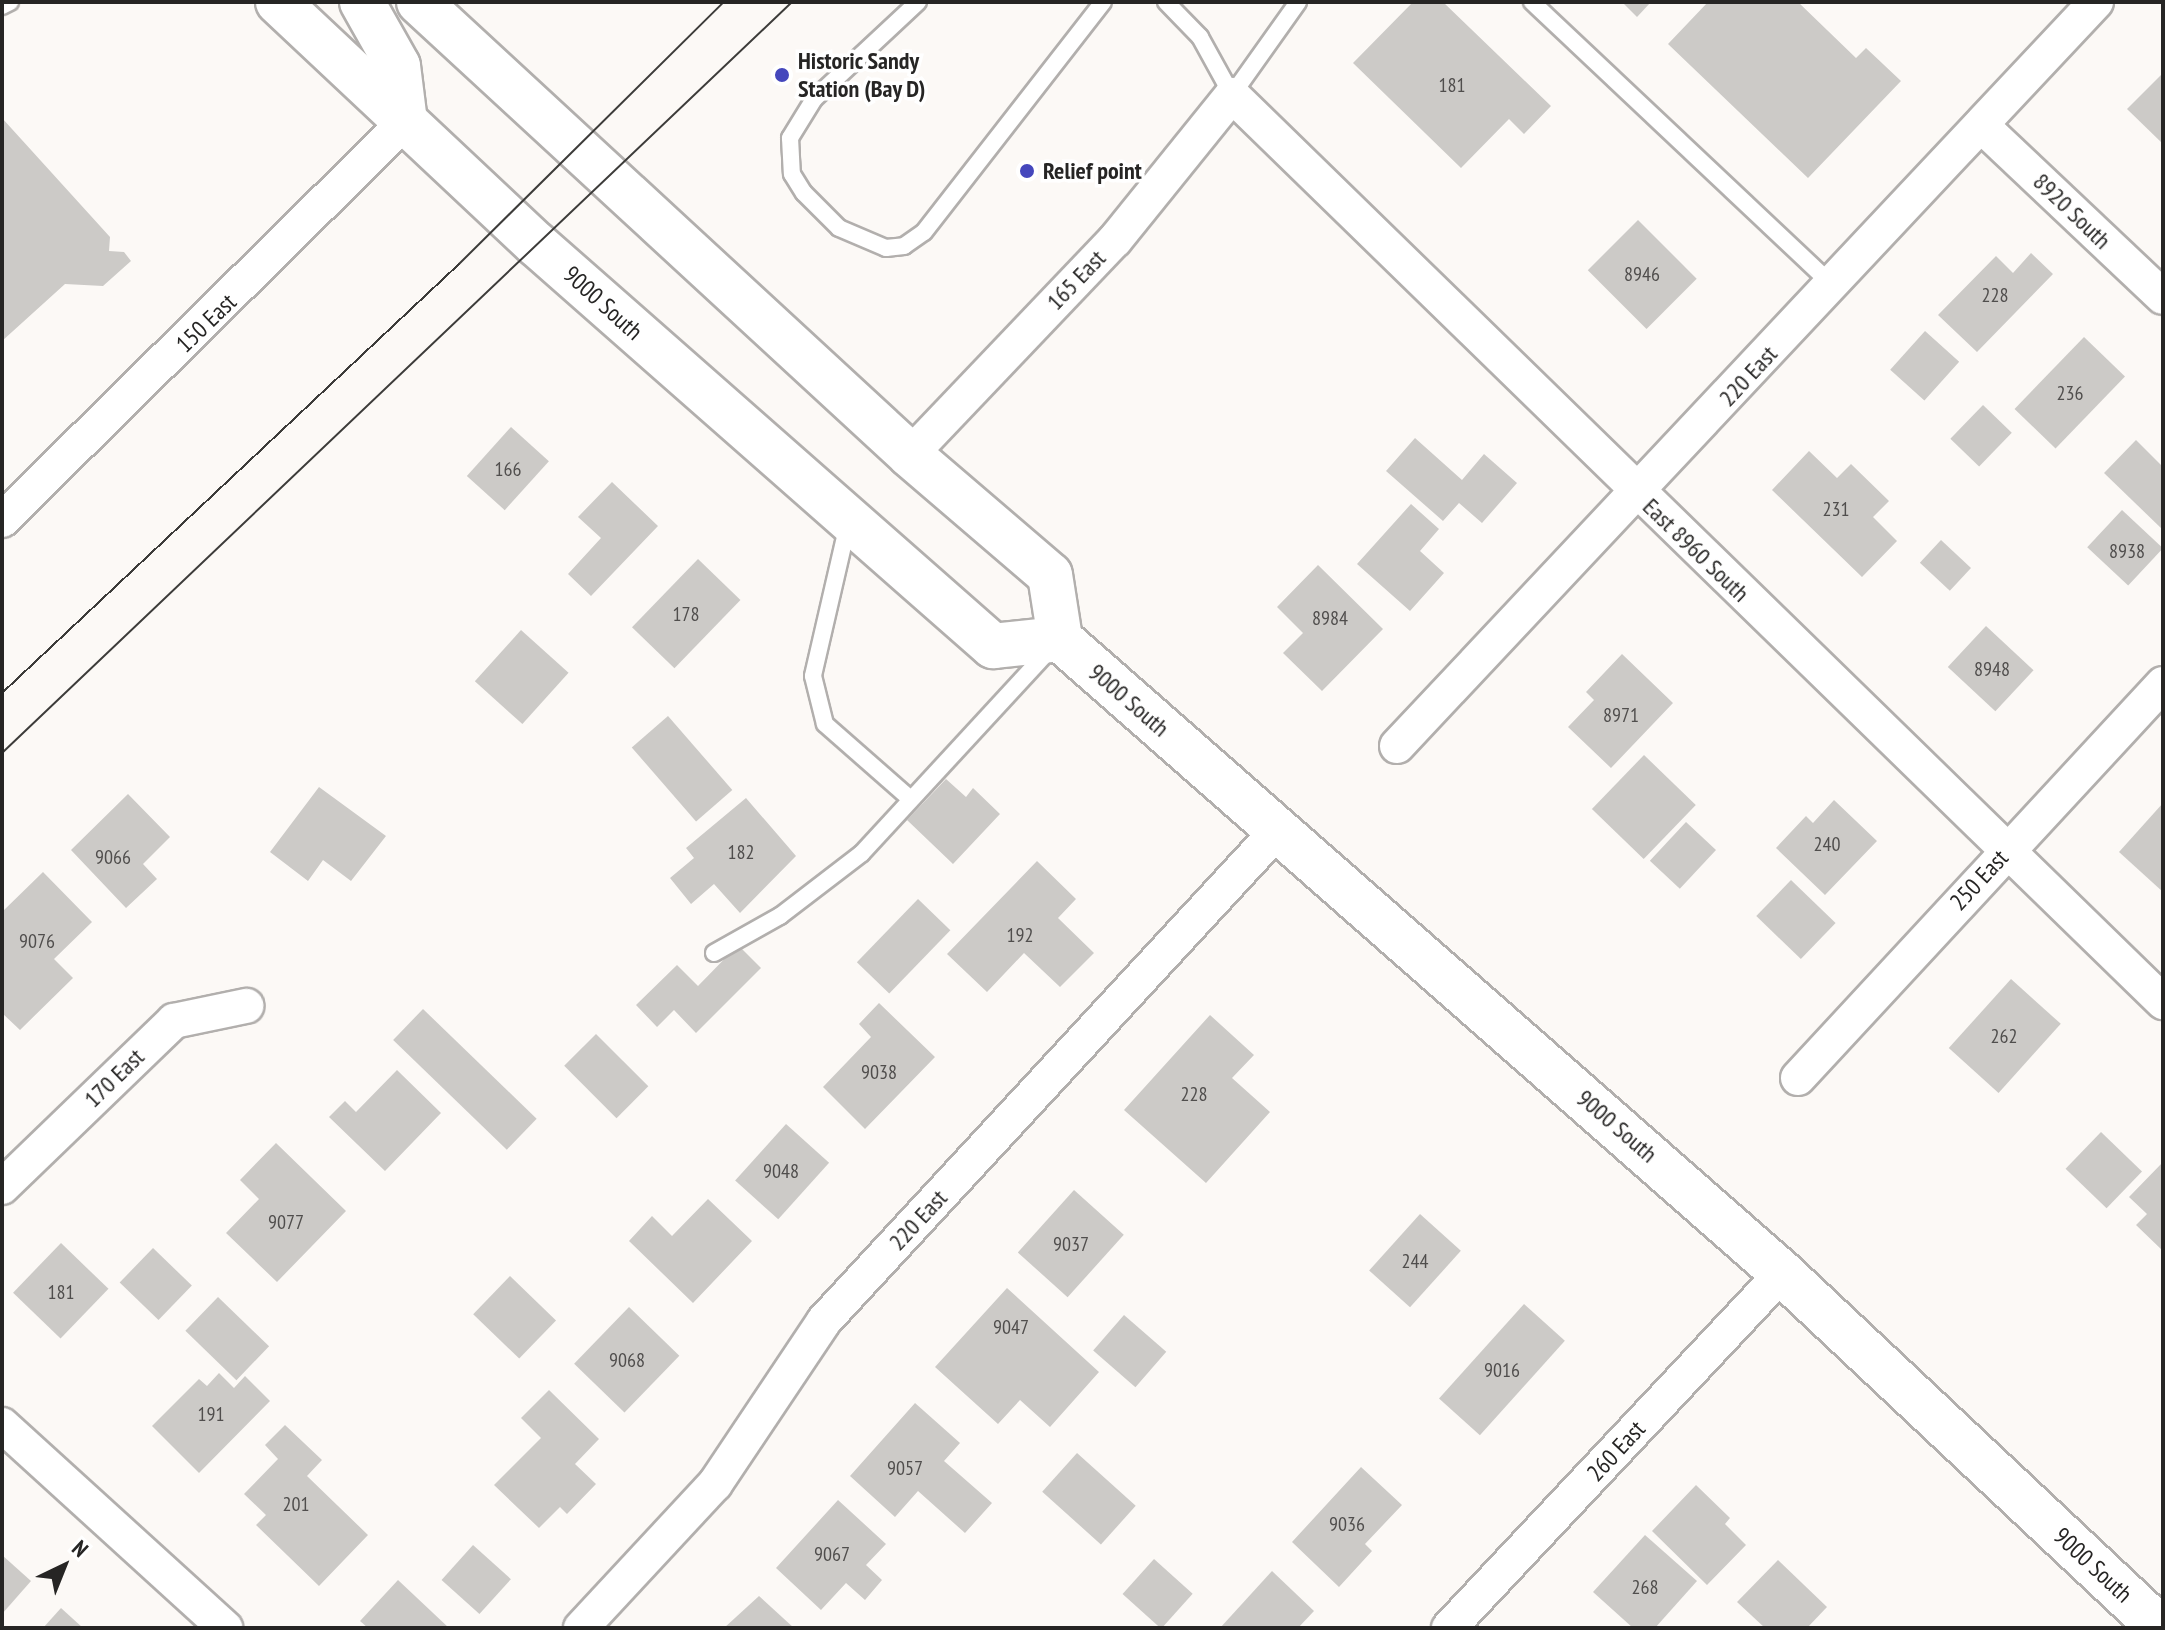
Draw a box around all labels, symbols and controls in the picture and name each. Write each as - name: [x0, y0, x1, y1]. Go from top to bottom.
- place label: Historic Sandy Station (Bay D): [798, 47, 926, 103]
- marker: Historic Sandy Station (Bay D): [773, 66, 791, 84]
- house number: 181: [1439, 73, 1465, 97]
- place label: Relief point: [1043, 157, 1142, 185]
- marker: Relief point: [1018, 162, 1036, 180]
- street label: 8920 South: [2027, 167, 2117, 255]
- street label: 165 East: [1041, 244, 1111, 316]
- street label: 9000 South: [558, 260, 648, 346]
- house number: 8946: [1624, 262, 1660, 286]
- house number: 228: [1982, 283, 2008, 307]
- street label: 150 East: [170, 288, 242, 358]
- street label: 220 East: [1713, 340, 1783, 412]
- house number: 236: [2057, 381, 2083, 405]
- house number: 166: [495, 457, 521, 481]
- street label: East 8960 South: [1637, 492, 1755, 608]
- house number: 231: [1823, 497, 1849, 521]
- house number: 8938: [2109, 539, 2145, 563]
- house number: 178: [673, 602, 699, 626]
- house number: 8984: [1312, 606, 1348, 630]
- street label: 9000 South: [1083, 657, 1175, 743]
- house number: 8948: [1974, 657, 2010, 681]
- house number: 8971: [1603, 703, 1639, 727]
- house number: 240: [1814, 832, 1840, 856]
- house number: 182: [728, 840, 754, 864]
- street label: 250 East: [1944, 844, 2014, 916]
- house number: 9066: [95, 845, 131, 869]
- house number: 192: [1007, 923, 1033, 947]
- house number: 9076: [19, 929, 55, 953]
- house number: 262: [1991, 1024, 2017, 1048]
- street label: 170 East: [78, 1043, 150, 1113]
- house number: 9038: [861, 1060, 897, 1084]
- house number: 228: [1181, 1082, 1207, 1106]
- street label: 9000 South: [1571, 1083, 1663, 1169]
- house number: 9048: [763, 1159, 799, 1183]
- street label: 220 East: [883, 1184, 953, 1256]
- house number: 9077: [268, 1210, 304, 1234]
- house number: 9037: [1053, 1232, 1089, 1256]
- house number: 244: [1402, 1249, 1428, 1273]
- house number: 181: [48, 1280, 74, 1304]
- house number: 9047: [993, 1315, 1029, 1339]
- house number: 9068: [609, 1348, 645, 1372]
- house number: 9016: [1484, 1358, 1520, 1382]
- house number: 191: [198, 1402, 224, 1426]
- street label: 260 East: [1581, 1415, 1651, 1487]
- house number: 9057: [887, 1456, 923, 1480]
- house number: 201: [283, 1492, 309, 1516]
- house number: 9036: [1329, 1512, 1365, 1536]
- street label: 9000 South: [2048, 1522, 2138, 1608]
- north arrow: [24, 1526, 104, 1606]
- text: N: [66, 1534, 94, 1563]
- house number: 9067: [814, 1542, 850, 1566]
- house number: 268: [1632, 1575, 1658, 1599]

